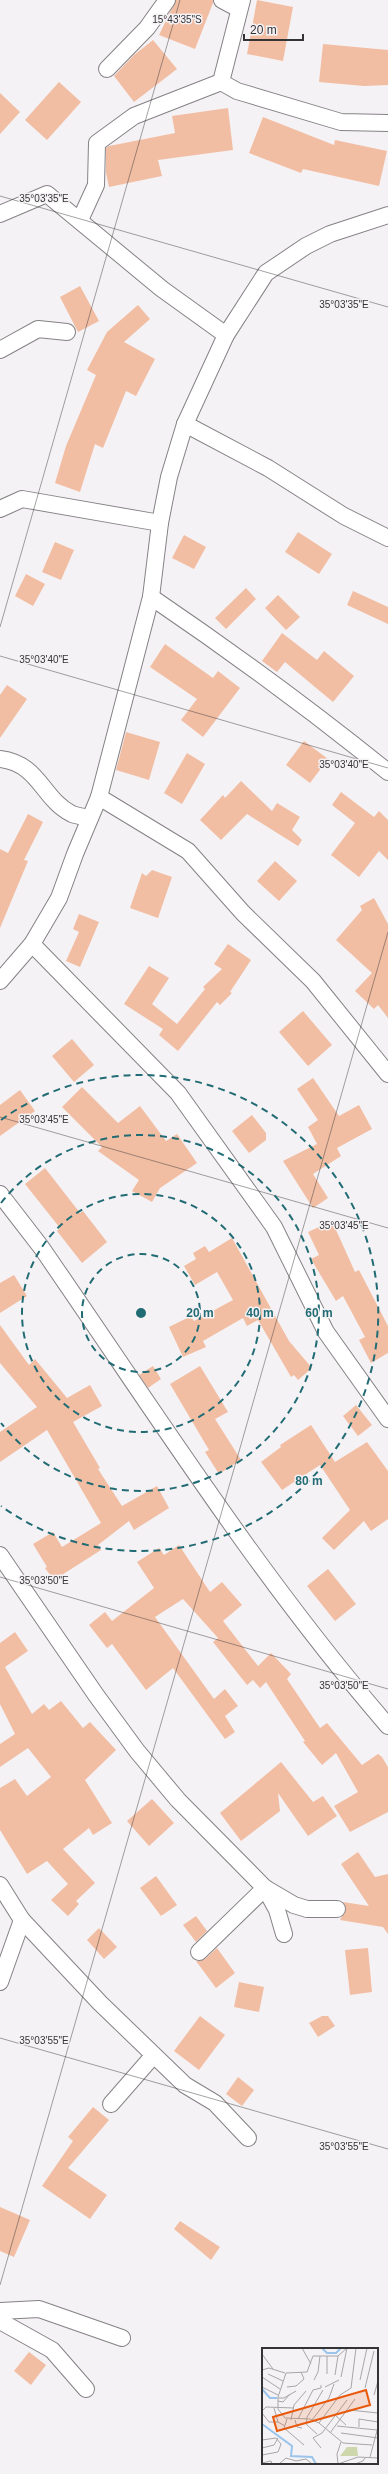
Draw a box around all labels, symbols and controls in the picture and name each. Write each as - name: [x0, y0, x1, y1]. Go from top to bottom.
- text: 15°43'35"S: [152, 14, 202, 25]
- scale bar: [244, 16, 303, 42]
- text: 20 m: [250, 23, 277, 37]
- text: 35°03'35"E: [19, 193, 69, 204]
- text: 35°03'35"E: [319, 299, 369, 310]
- text: 35°03'40"E: [19, 654, 69, 665]
- text: 35°03'40"E: [319, 759, 369, 770]
- text: 35°03'45"E: [19, 1114, 69, 1125]
- text: 35°03'45"E: [319, 1220, 369, 1231]
- centre of rings: [134, 1306, 148, 1320]
- text: 20 m: [186, 1306, 214, 1320]
- text: 40 m: [246, 1306, 274, 1320]
- text: 60 m: [305, 1306, 333, 1320]
- text: 80 m: [295, 1474, 323, 1488]
- text: 35°03'50"E: [19, 1575, 69, 1586]
- text: 35°03'50"E: [319, 1680, 369, 1691]
- text: 35°03'55"E: [19, 2035, 69, 2046]
- text: 35°03'55"E: [319, 2141, 369, 2152]
- inset map: [262, 2348, 378, 2464]

